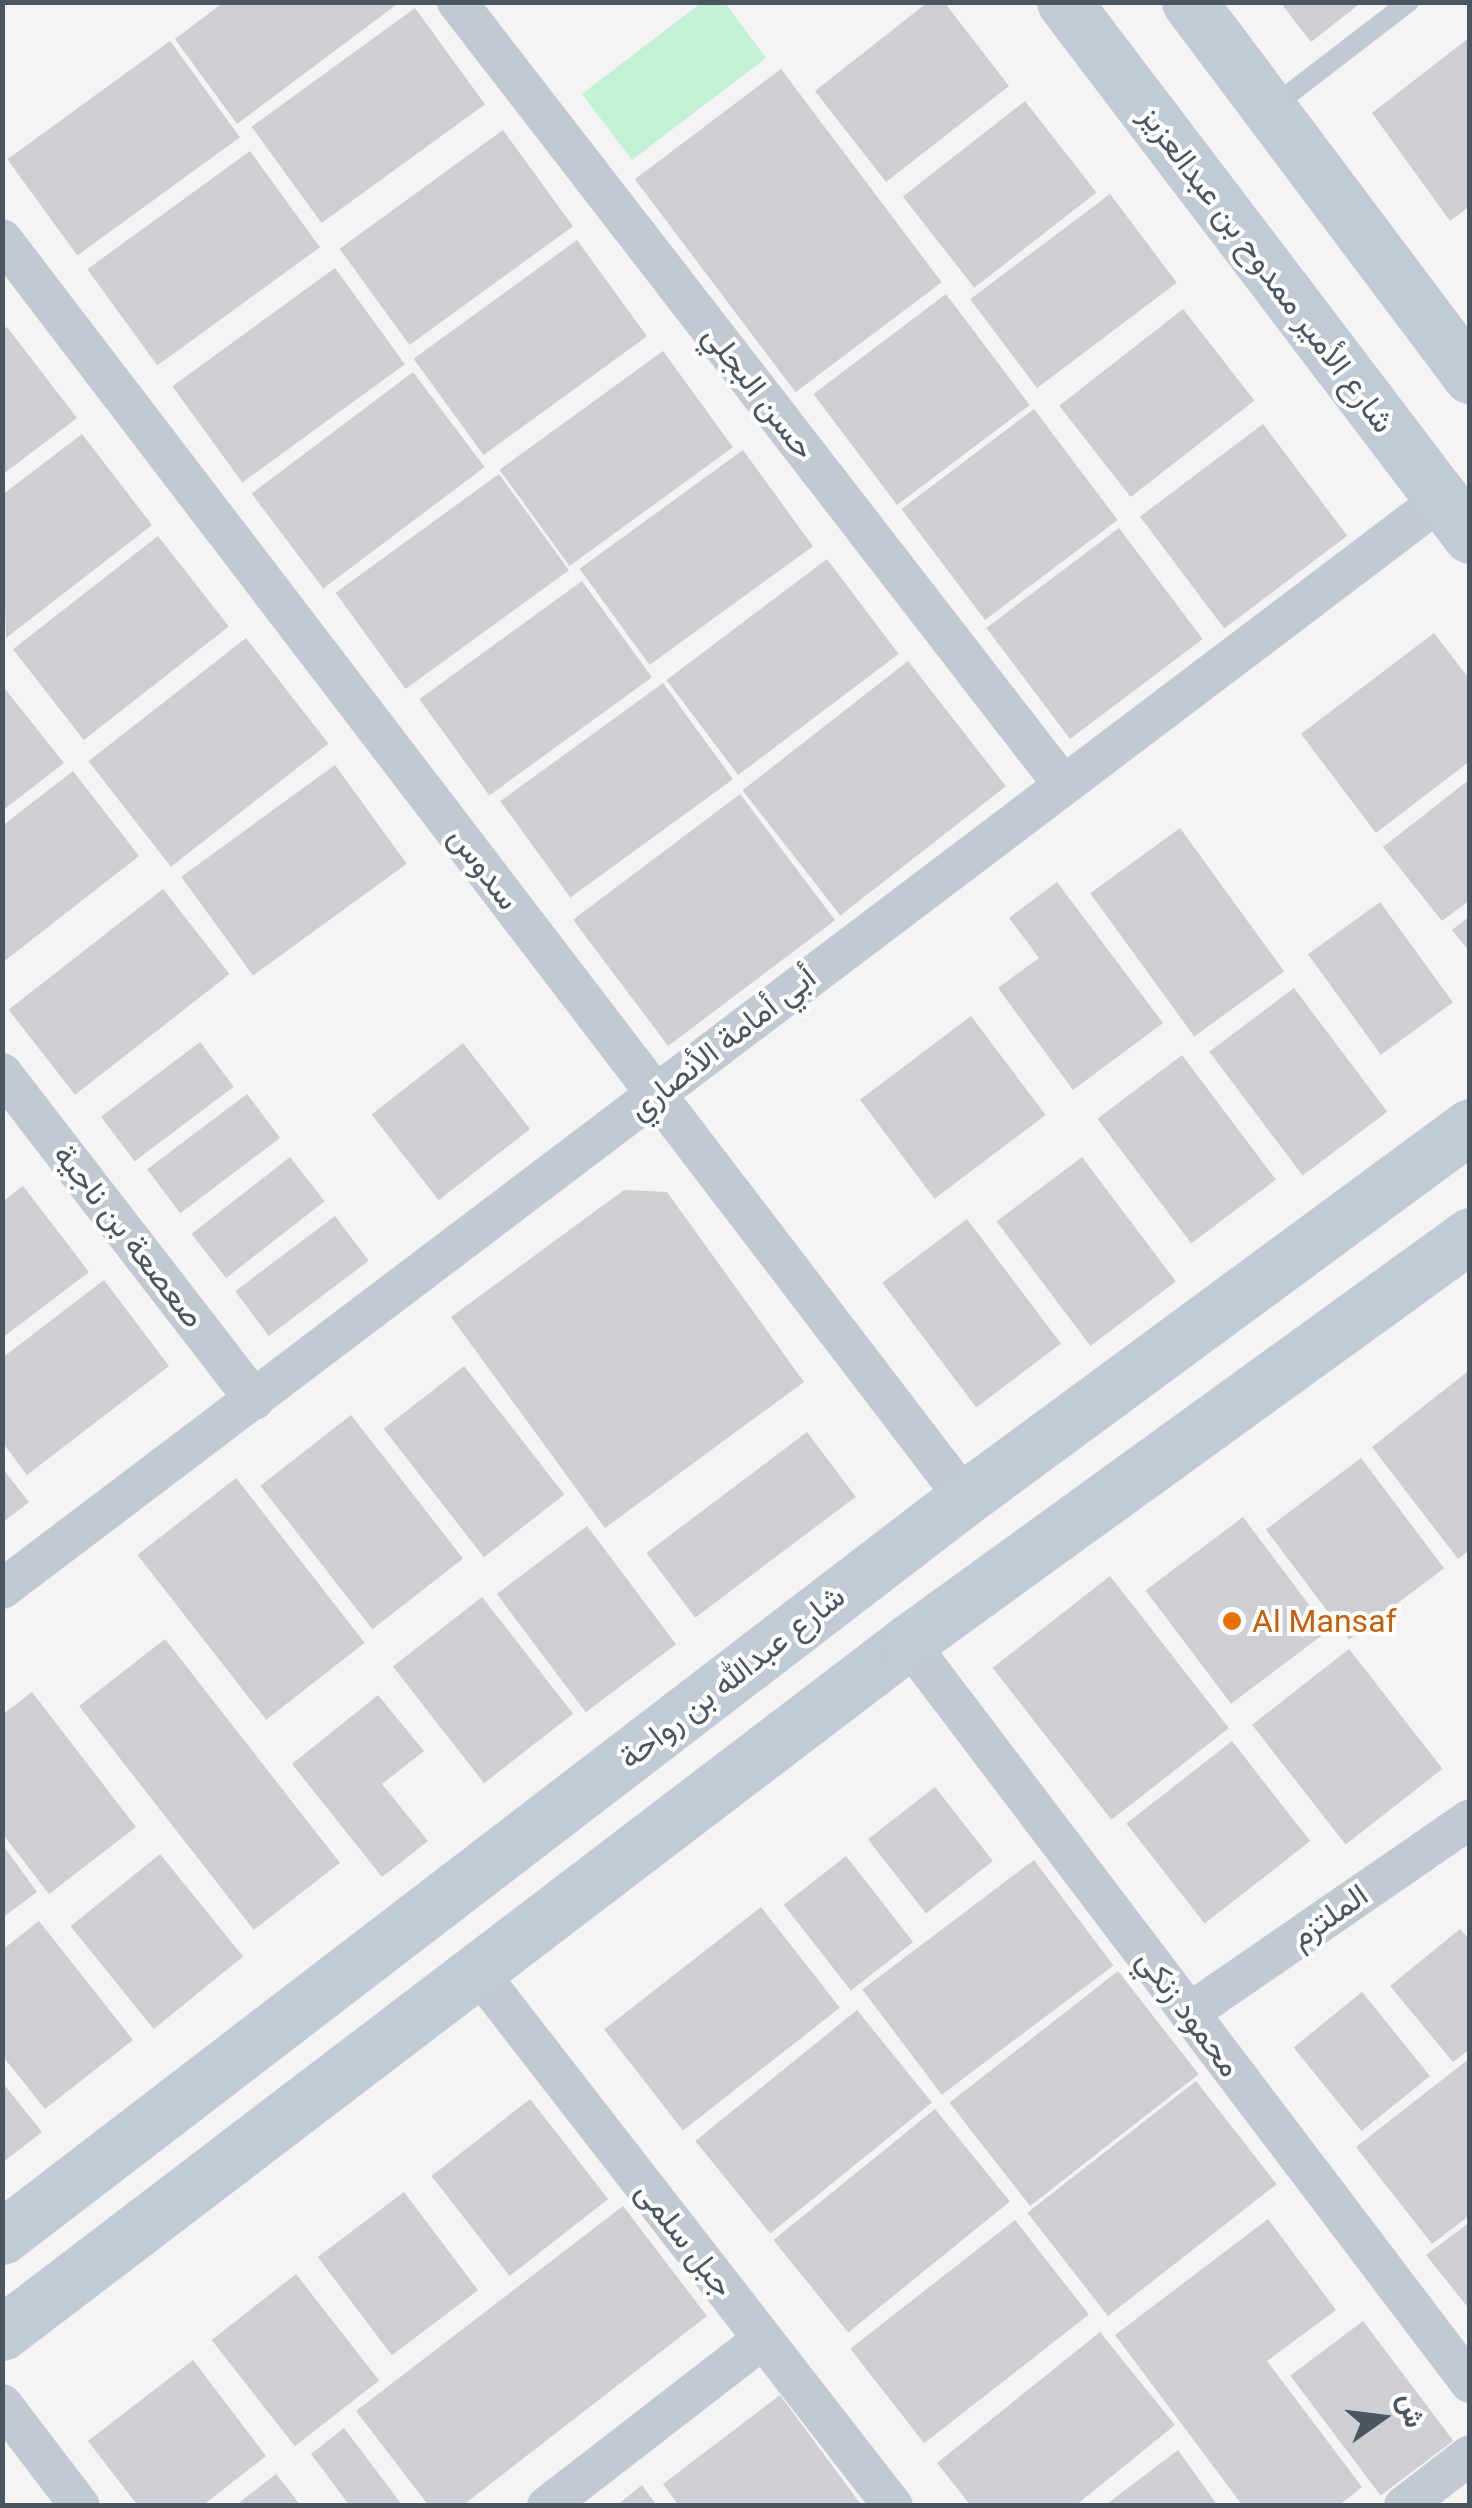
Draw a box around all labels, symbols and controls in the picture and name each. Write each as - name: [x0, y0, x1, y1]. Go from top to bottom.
- street label: شارع الأمير ممدوح بن عبدالعزيز: [1131, 98, 1403, 440]
- street label: حسن البجلي: [695, 317, 823, 467]
- street label: سدوس: [440, 819, 528, 917]
- street label: أبي أمامة الأنصاري: [621, 958, 823, 1128]
- street label: صعصعة بن ناجية: [45, 1136, 213, 1336]
- street label: شارع عبدالله بن رواحة: [611, 1577, 853, 1777]
- place label: Al Mansaf: [1252, 1602, 1397, 1640]
- marker: Al Mansaf: [1221, 1610, 1243, 1632]
- street label: الملتزم: [1283, 1876, 1375, 1956]
- street label: محمود زنكي: [1129, 1942, 1249, 2084]
- street label: جبل سلمى: [628, 2173, 742, 2305]
- north arrow: [1332, 2368, 1432, 2468]
- text: ش: [1392, 2390, 1432, 2431]

